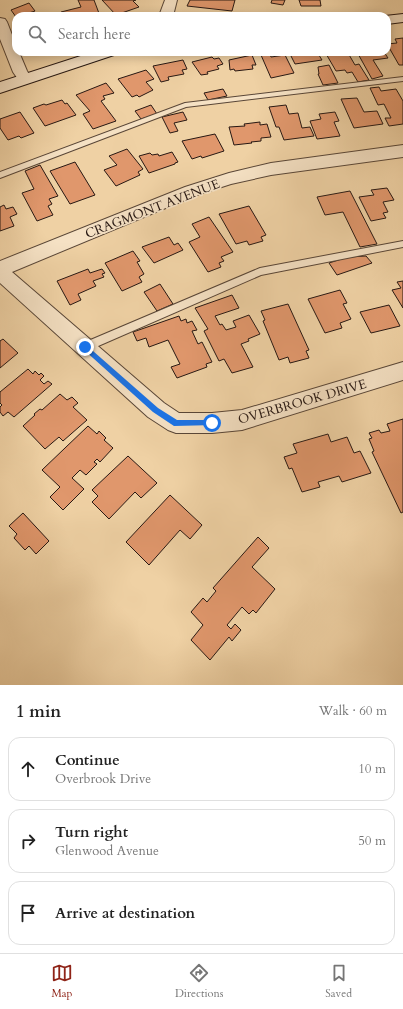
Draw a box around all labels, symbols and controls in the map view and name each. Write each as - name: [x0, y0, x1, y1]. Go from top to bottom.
- search box: [12, 12, 391, 56]
- icon: search: [26, 23, 48, 45]
- text: Search here: [58, 24, 131, 44]
- street label: CRAGMONT AVENUE: [83, 175, 222, 243]
- route end: [76, 338, 94, 356]
- street label: OVERBROOK DRIVE: [236, 375, 369, 429]
- route start: [203, 414, 221, 432]
- text: 1 min: [16, 700, 61, 723]
- text: Walk · 60 m: [319, 702, 387, 720]
- text: Continue: [55, 750, 120, 770]
- icon: ahead: [17, 758, 39, 780]
- text: 10 m: [358, 760, 386, 778]
- text: Overbrook Drive: [55, 770, 151, 788]
- text: Turn right: [55, 822, 128, 842]
- icon: right: [17, 830, 39, 852]
- text: 50 m: [358, 832, 386, 850]
- text: Glenwood Avenue: [55, 842, 159, 860]
- icon: arrive: [17, 902, 39, 924]
- text: Arrive at destination: [55, 903, 195, 923]
- tab: Map: [51, 962, 73, 1001]
- tab: Directions: [175, 962, 223, 1001]
- tab: Saved: [325, 962, 352, 1001]

